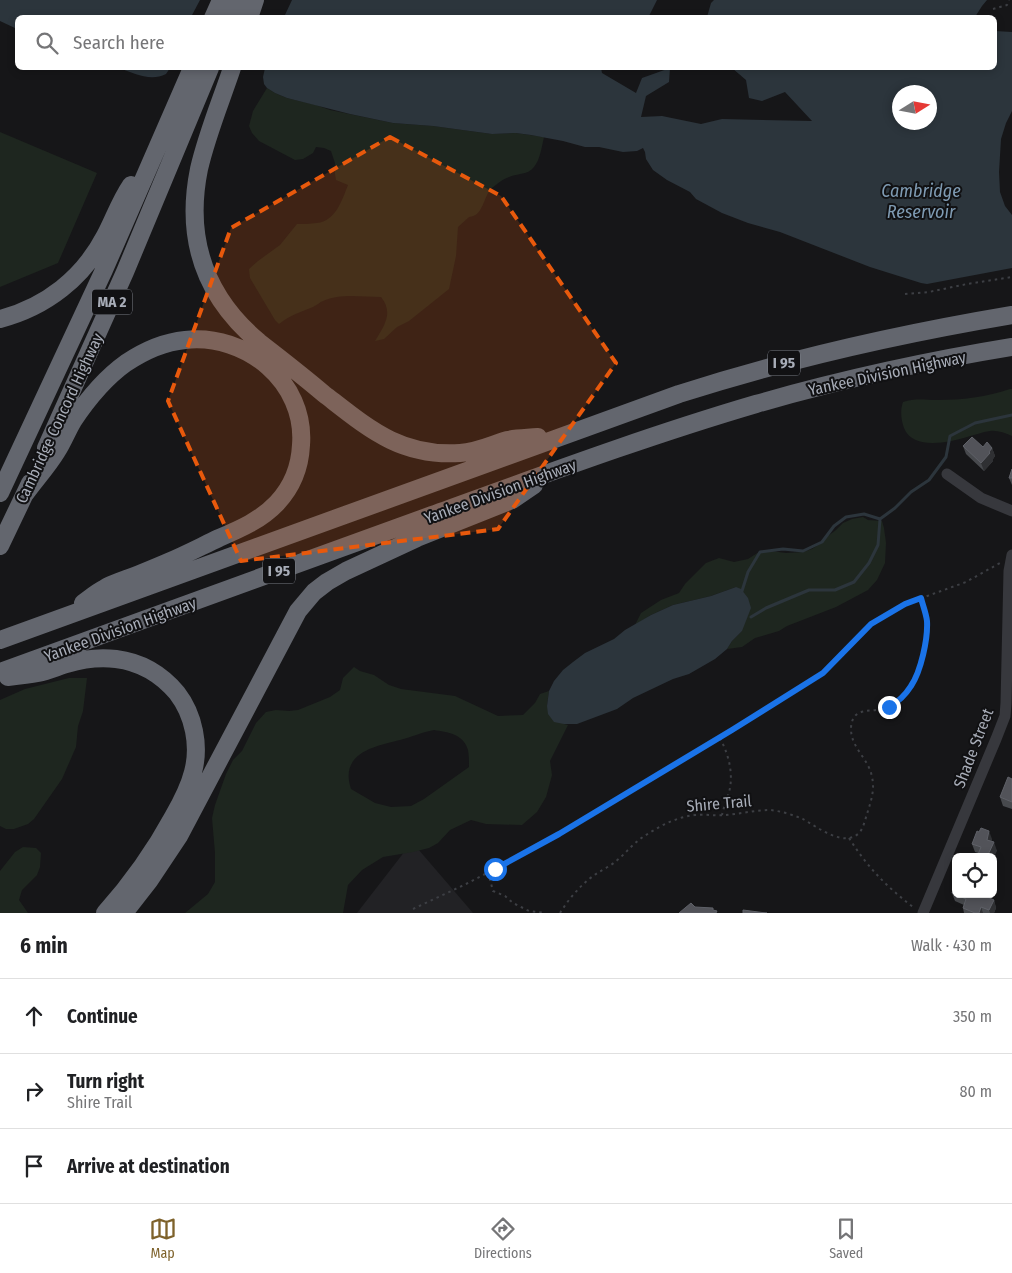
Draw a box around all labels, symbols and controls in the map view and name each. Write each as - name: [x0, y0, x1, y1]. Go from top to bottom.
- search box: [15, 15, 997, 70]
- icon: search: [33, 29, 61, 57]
- text: Search here: [73, 31, 165, 54]
- north arrow: [892, 85, 937, 130]
- water label: Cambridge Reservoir: [881, 180, 961, 223]
- road number: MA 2: [92, 290, 132, 314]
- street label: Cambridge Concord Highway: [12, 329, 108, 506]
- street label: Yankee Division Highway: [807, 347, 968, 399]
- road number: I 95: [768, 350, 800, 376]
- street label: Yankee Division Highway: [422, 455, 580, 528]
- road number: I 95: [263, 558, 295, 584]
- street label: Yankee Division Highway: [42, 593, 200, 666]
- route end: [878, 696, 901, 719]
- street label: Shade Street: [950, 705, 998, 791]
- street label: Shire Trail: [686, 791, 752, 816]
- map controls: [952, 853, 997, 898]
- button: locate: [952, 853, 997, 898]
- route start: [484, 858, 507, 881]
- text: 6 min: [20, 933, 68, 959]
- text: Walk · 430 m: [911, 936, 992, 955]
- icon: ahead: [20, 1002, 48, 1030]
- text: Continue: [67, 1005, 138, 1028]
- text: 350 m: [953, 1007, 992, 1026]
- text: Turn right: [67, 1070, 144, 1093]
- icon: right: [20, 1077, 48, 1105]
- text: 80 m: [960, 1082, 992, 1101]
- text: Shire Trail: [67, 1093, 132, 1112]
- icon: arrive: [20, 1152, 48, 1180]
- text: Arrive at destination: [67, 1155, 230, 1178]
- tab: Map: [149, 1215, 177, 1262]
- tab: Directions: [474, 1215, 532, 1262]
- tab: Saved: [829, 1215, 863, 1262]

